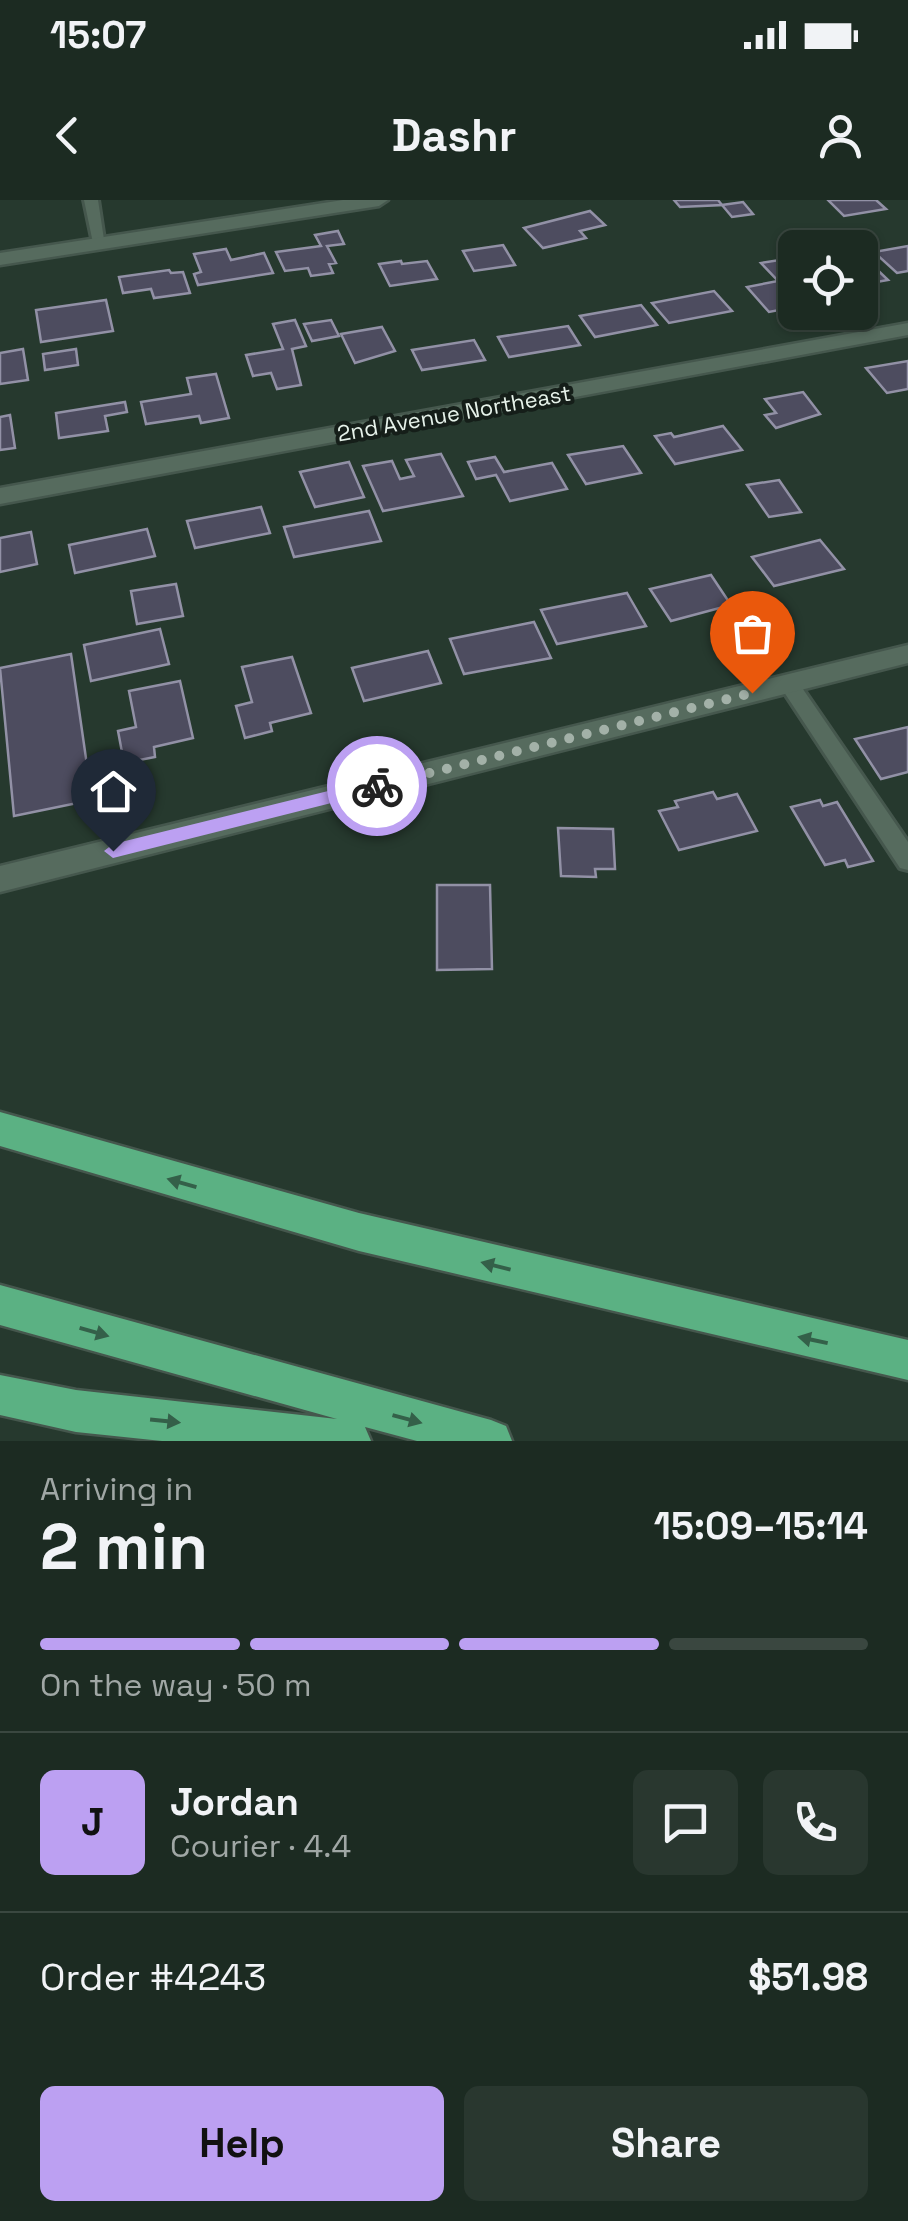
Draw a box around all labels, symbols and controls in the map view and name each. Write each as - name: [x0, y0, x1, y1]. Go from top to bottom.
- text: 15:07: [50, 11, 146, 59]
- text: Dashr: [392, 107, 516, 164]
- icon: back: [40, 108, 95, 163]
- icon: person: [813, 108, 868, 163]
- map controls: [778, 230, 878, 330]
- button: locate: [778, 230, 878, 330]
- street label: 2nd Avenue Northeast: [335, 379, 573, 447]
- pin: [710, 591, 795, 694]
- icon: bag: [725, 606, 780, 661]
- courier: [327, 736, 427, 836]
- pin: [71, 749, 156, 852]
- icon: bike: [350, 759, 405, 814]
- icon: home: [86, 764, 141, 819]
- one-way arrow: [166, 1175, 197, 1190]
- one-way arrow: [480, 1258, 511, 1274]
- one-way arrow: [79, 1325, 110, 1340]
- one-way arrow: [797, 1332, 828, 1348]
- one-way arrow: [392, 1411, 423, 1427]
- one-way arrow: [150, 1413, 182, 1429]
- text: Arriving in: [40, 1469, 193, 1509]
- text: 15:09–15:14: [654, 1502, 868, 1550]
- text: 2 min: [40, 1505, 208, 1588]
- text: On the way · 50 m: [40, 1665, 312, 1705]
- button: chat: [633, 1770, 738, 1875]
- button: phone: [763, 1770, 868, 1875]
- text: Jordan: [170, 1778, 299, 1826]
- text: J: [81, 1798, 104, 1846]
- text: Courier · 4.4: [170, 1826, 351, 1866]
- text: Order #4243: [40, 1953, 266, 2001]
- text: $51.98: [748, 1953, 868, 2001]
- button: Help: [40, 2086, 444, 2201]
- button: Share: [464, 2086, 868, 2201]

